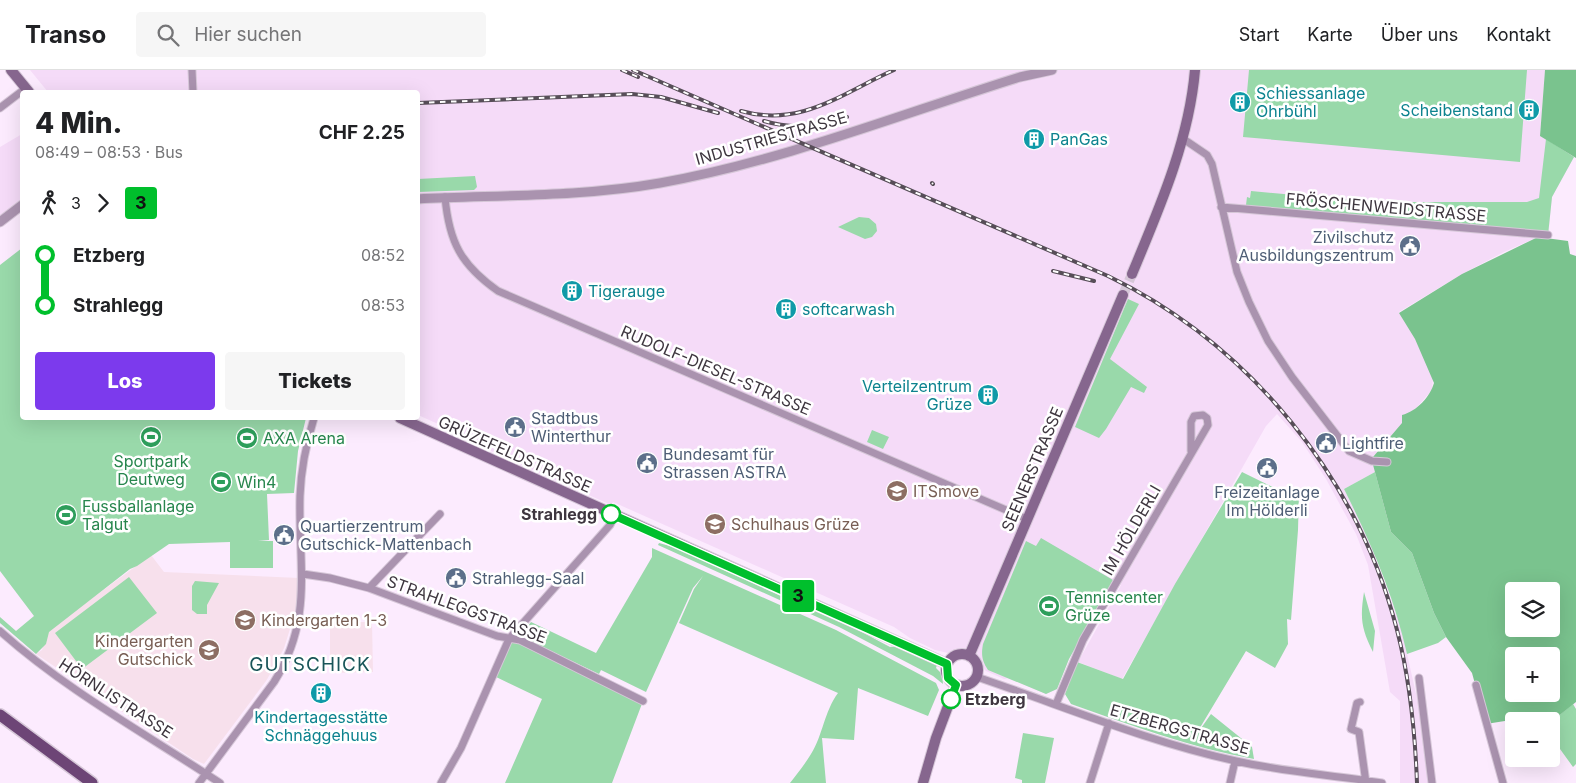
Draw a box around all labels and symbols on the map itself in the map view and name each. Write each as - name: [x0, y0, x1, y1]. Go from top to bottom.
- place label: Schiessanlage Ohrbühl: [1256, 83, 1365, 121]
- building icon: Schiessanlage Ohrbühl: [1228, 90, 1252, 114]
- building icon: Scheibenstand: [1517, 98, 1541, 122]
- place label: Scheibenstand: [1400, 100, 1513, 120]
- street label: INDUSTRIESTRASSE: [693, 107, 849, 169]
- building icon: PanGas: [1022, 127, 1046, 151]
- place label: PanGas: [1050, 129, 1108, 149]
- street label: FRÖSCHENWEIDSTRASSE: [1285, 188, 1487, 226]
- place label: Zivilschutz Ausbildungszentrum: [1238, 227, 1394, 265]
- public building icon: Zivilschutz Ausbildungszentrum: [1398, 234, 1422, 258]
- building icon: Tigerauge: [560, 279, 584, 303]
- place label: Tigerauge: [588, 281, 665, 301]
- building icon: softcarwash: [774, 297, 798, 321]
- place label: softcarwash: [802, 299, 895, 319]
- street label: RUDOLF-DIESEL-STRASSE: [618, 321, 814, 419]
- place label: Verteilzentrum Grüze: [862, 376, 972, 414]
- building icon: Verteilzentrum Grüze: [976, 383, 1000, 407]
- street label: SEENERSTRASSE: [997, 404, 1067, 534]
- place label: Stadtbus Winterthur: [531, 408, 611, 446]
- street label: GRÜZEFELDSTRASSE: [435, 411, 595, 497]
- public building icon: Stadtbus Winterthur: [503, 415, 527, 439]
- sports icon: Sportpark Deutweg: [139, 425, 163, 449]
- sports icon: AXA Arena: [235, 426, 259, 450]
- place label: AXA Arena: [263, 428, 345, 448]
- public building icon: Lightfire: [1314, 431, 1338, 455]
- place label: Lightfire: [1342, 433, 1404, 453]
- place label: Bundesamt für Strassen ASTRA: [663, 444, 787, 482]
- place label: Sportpark Deutweg: [113, 451, 189, 489]
- public building icon: Bundesamt für Strassen ASTRA: [635, 451, 659, 475]
- public building icon: Freizeitanlage Im Hölderli: [1255, 456, 1279, 480]
- sports icon: Win4: [209, 470, 233, 494]
- place label: Win4: [237, 472, 276, 492]
- school or university icon: ITSmove: [885, 479, 909, 503]
- place label: ITSmove: [913, 481, 979, 501]
- street label: IM HÖLDERLI: [1097, 481, 1165, 579]
- place label: Freizeitanlage Im Hölderli: [1214, 482, 1320, 520]
- place label: Fussballanlage Talgut: [82, 496, 194, 534]
- sports icon: Fussballanlage Talgut: [54, 503, 78, 527]
- place label: Strahlegg: [521, 504, 597, 524]
- marker: Strahlegg: [601, 504, 621, 524]
- school or university icon: Schulhaus Grüze: [703, 512, 727, 536]
- place label: Schulhaus Grüze: [731, 514, 859, 534]
- place label: Quartierzentrum Gutschick-Mattenbach: [300, 516, 472, 554]
- public building icon: Quartierzentrum Gutschick-Mattenbach: [272, 523, 296, 547]
- public building icon: Strahlegg-Saal: [444, 566, 468, 590]
- place label: Strahlegg-Saal: [472, 568, 584, 588]
- street label: STRAHLEGGSTRASSE: [384, 571, 550, 647]
- line badge: 3: [782, 580, 814, 612]
- place label: Tenniscenter Grüze: [1065, 587, 1163, 625]
- sports icon: Tenniscenter Grüze: [1037, 594, 1061, 618]
- school or university icon: Kindergarten 1-3: [233, 608, 257, 632]
- place label: Kindergarten 1-3: [261, 610, 387, 630]
- place label: Kindergarten Gutschick: [95, 631, 193, 669]
- school or university icon: Kindergarten Gutschick: [197, 638, 221, 662]
- district label: GUTSCHICK: [249, 653, 371, 676]
- street label: HÖRNLISTRASSE: [55, 654, 177, 742]
- building icon: Kindertagesstätte Schnäggehuus: [309, 681, 333, 705]
- marker: Etzberg: [941, 689, 961, 709]
- place label: Etzberg: [965, 689, 1026, 709]
- street label: ETZBERGSTRASSE: [1108, 699, 1252, 759]
- place label: Kindertagesstätte Schnäggehuus: [254, 707, 388, 745]

